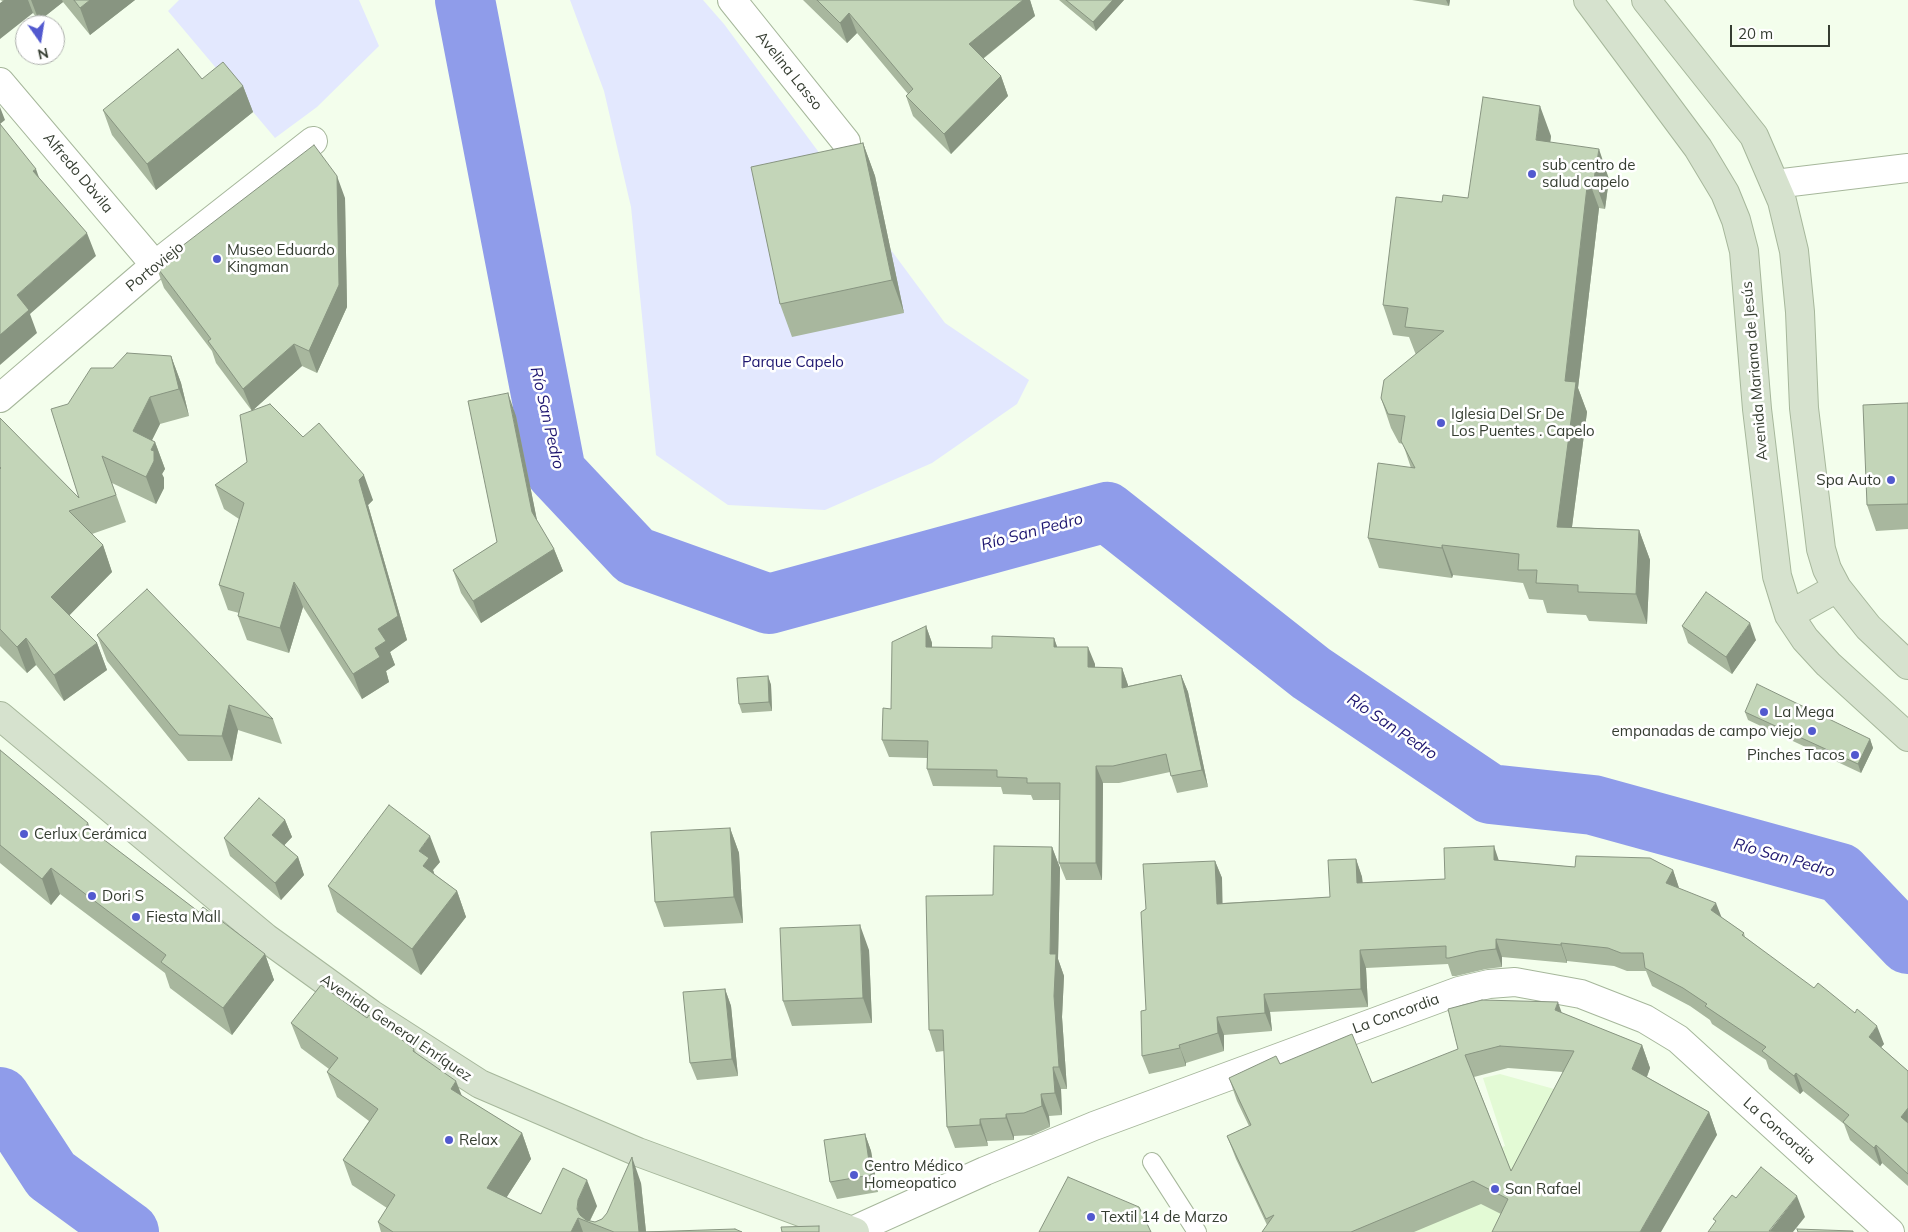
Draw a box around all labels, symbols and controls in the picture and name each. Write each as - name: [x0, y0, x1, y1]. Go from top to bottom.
- north arrow: [15, 15, 65, 65]
- scale bar: [1733, 15, 1833, 47]
- text: 20 m: [1738, 24, 1773, 43]
- street label: Avelina Lasso: [752, 28, 826, 114]
- text: N: [36, 44, 50, 64]
- street label: Alfredo Dàvila: [39, 129, 117, 217]
- place label: sub centro de salud capelo: [1542, 156, 1635, 191]
- marker: sub centro de salud capelo: [1526, 168, 1538, 180]
- street label: Portoviejo: [122, 238, 188, 296]
- place label: Museo Eduardo Kingman: [227, 241, 335, 276]
- marker: Museo Eduardo Kingman: [211, 253, 223, 265]
- street label: Avenida Mariana de Jesús: [1738, 280, 1772, 462]
- park label: Parque Capelo: [742, 353, 844, 371]
- water label: Río San Pedro: [526, 365, 568, 471]
- place label: Iglesia Del Sr De Los Puentes . Capelo: [1451, 405, 1595, 440]
- marker: Iglesia Del Sr De Los Puentes . Capelo: [1435, 417, 1447, 429]
- place label: Spa Auto: [1816, 471, 1881, 489]
- marker: Spa Auto: [1885, 474, 1897, 486]
- water label: Río San Pedro: [979, 509, 1085, 555]
- water label: Río San Pedro: [1343, 690, 1441, 764]
- place label: La Mega: [1774, 703, 1834, 721]
- marker: La Mega: [1758, 706, 1770, 718]
- place label: empanadas de campo viejo: [1612, 722, 1802, 740]
- marker: empanadas de campo viejo: [1806, 725, 1818, 737]
- place label: Pinches Tacos: [1747, 746, 1845, 764]
- marker: Pinches Tacos: [1849, 749, 1861, 761]
- place label: Cerlux Cerámica: [34, 825, 147, 843]
- marker: Cerlux Cerámica: [18, 828, 30, 840]
- water label: Río San Pedro: [1731, 834, 1837, 882]
- place label: Dori S: [102, 887, 144, 905]
- marker: Dori S: [86, 890, 98, 902]
- place label: Fiesta Mall: [146, 908, 221, 926]
- marker: Fiesta Mall: [130, 911, 142, 923]
- street label: Avenida General Enríquez: [317, 970, 475, 1086]
- street label: La Concordia: [1350, 990, 1442, 1038]
- street label: La Concordia: [1739, 1094, 1819, 1168]
- place label: Relax: [459, 1131, 498, 1149]
- marker: Relax: [443, 1134, 455, 1146]
- place label: Centro Médico Homeopatico: [864, 1157, 963, 1192]
- marker: Centro Médico Homeopatico: [848, 1169, 860, 1181]
- place label: San Rafael: [1505, 1180, 1581, 1198]
- marker: San Rafael: [1489, 1183, 1501, 1195]
- place label: Textil 14 de Marzo: [1101, 1208, 1228, 1226]
- marker: Textil 14 de Marzo: [1085, 1211, 1097, 1223]

